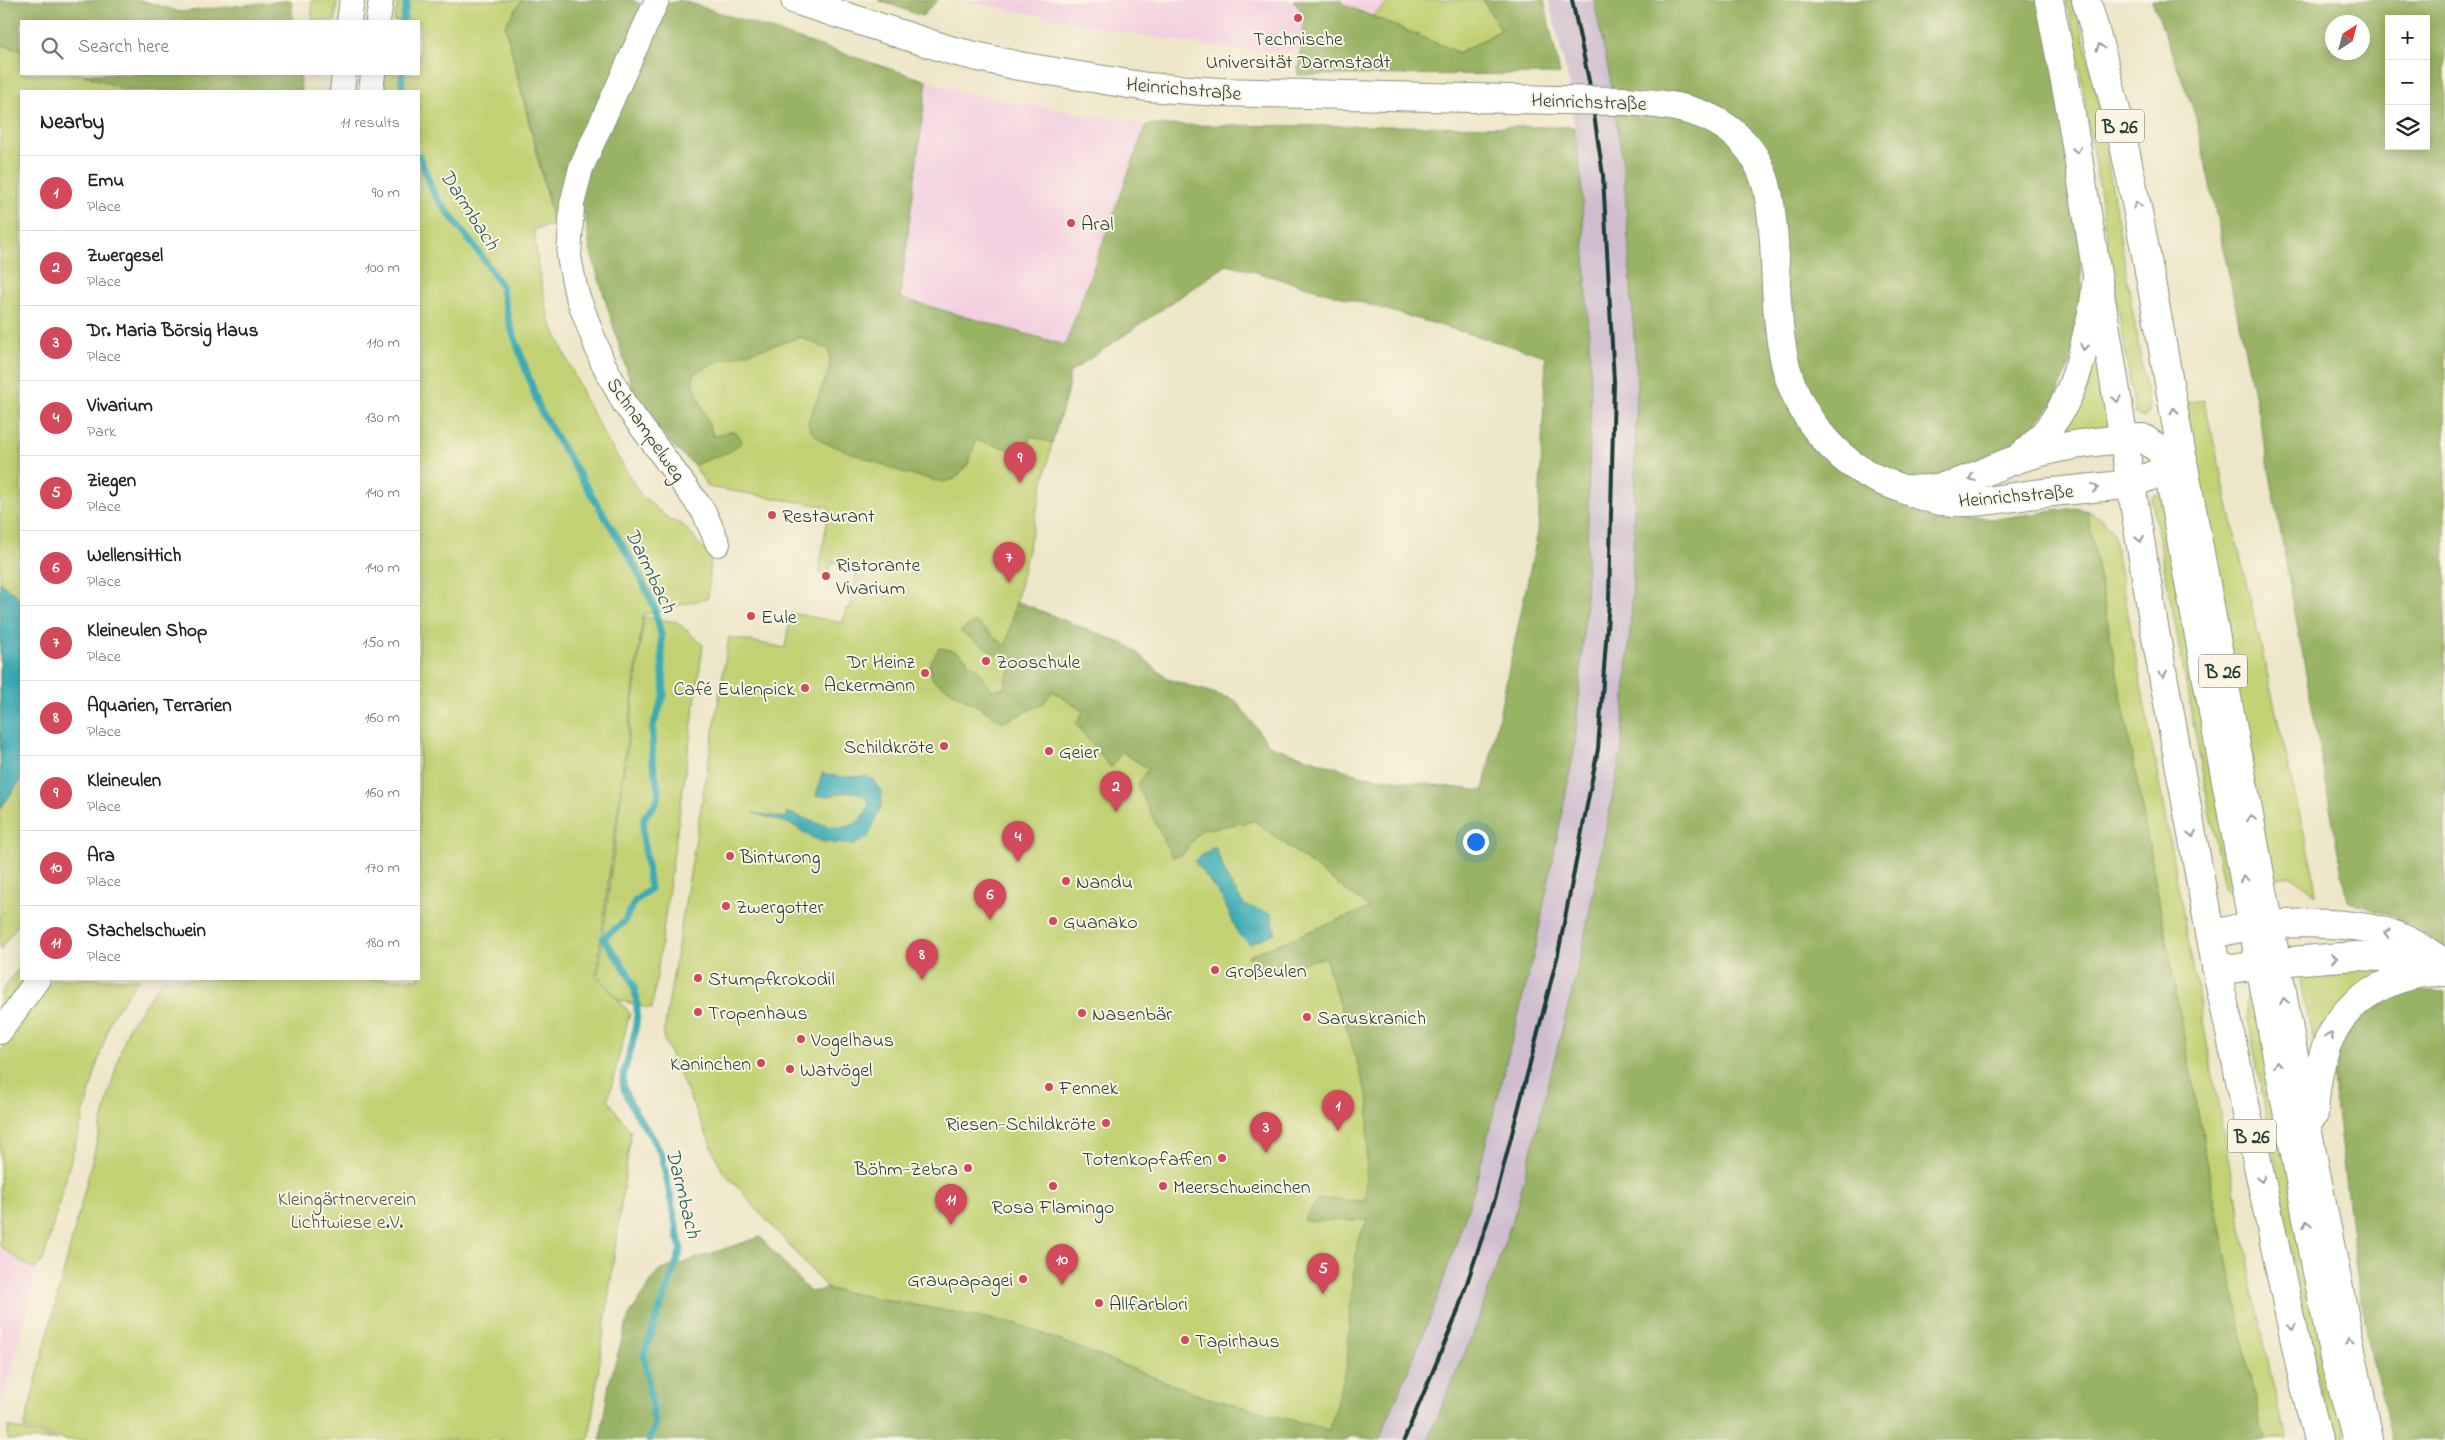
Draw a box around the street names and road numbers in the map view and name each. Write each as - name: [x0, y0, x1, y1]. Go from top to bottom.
- street label: Heinrichstraße: [1125, 71, 1243, 110]
- street label: Heinrichstraße: [1531, 87, 1647, 120]
- road number: B 26: [2096, 110, 2144, 142]
- street label: Schnampelweg: [597, 372, 692, 489]
- street label: Heinrichstraße: [1957, 478, 2075, 517]
- road number: B 26: [2199, 654, 2247, 688]
- road number: B 26: [2228, 1120, 2276, 1152]

